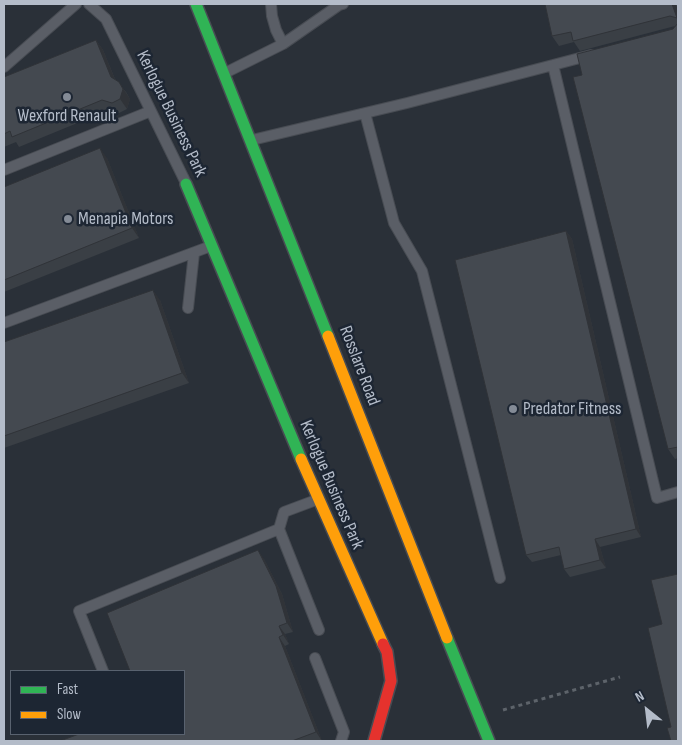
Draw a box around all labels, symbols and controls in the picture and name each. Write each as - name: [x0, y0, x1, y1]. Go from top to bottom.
- street label: Kerlogue Business Park: [131, 47, 211, 181]
- marker: Wexford Renault: [61, 91, 73, 103]
- place label: Wexford Renault: [17, 105, 117, 127]
- place label: Menapia Motors: [78, 208, 173, 230]
- marker: Menapia Motors: [62, 213, 74, 225]
- street label: Rosslare Road: [334, 323, 384, 409]
- place label: Predator Fitness: [523, 398, 622, 420]
- marker: Predator Fitness: [507, 403, 519, 415]
- street label: Kerlogue Business Park: [294, 417, 368, 553]
- legend: [10, 670, 185, 735]
- text: Fast: [57, 680, 78, 699]
- north arrow: [622, 685, 672, 735]
- text: N: [632, 687, 647, 706]
- text: Slow: [57, 705, 81, 724]

